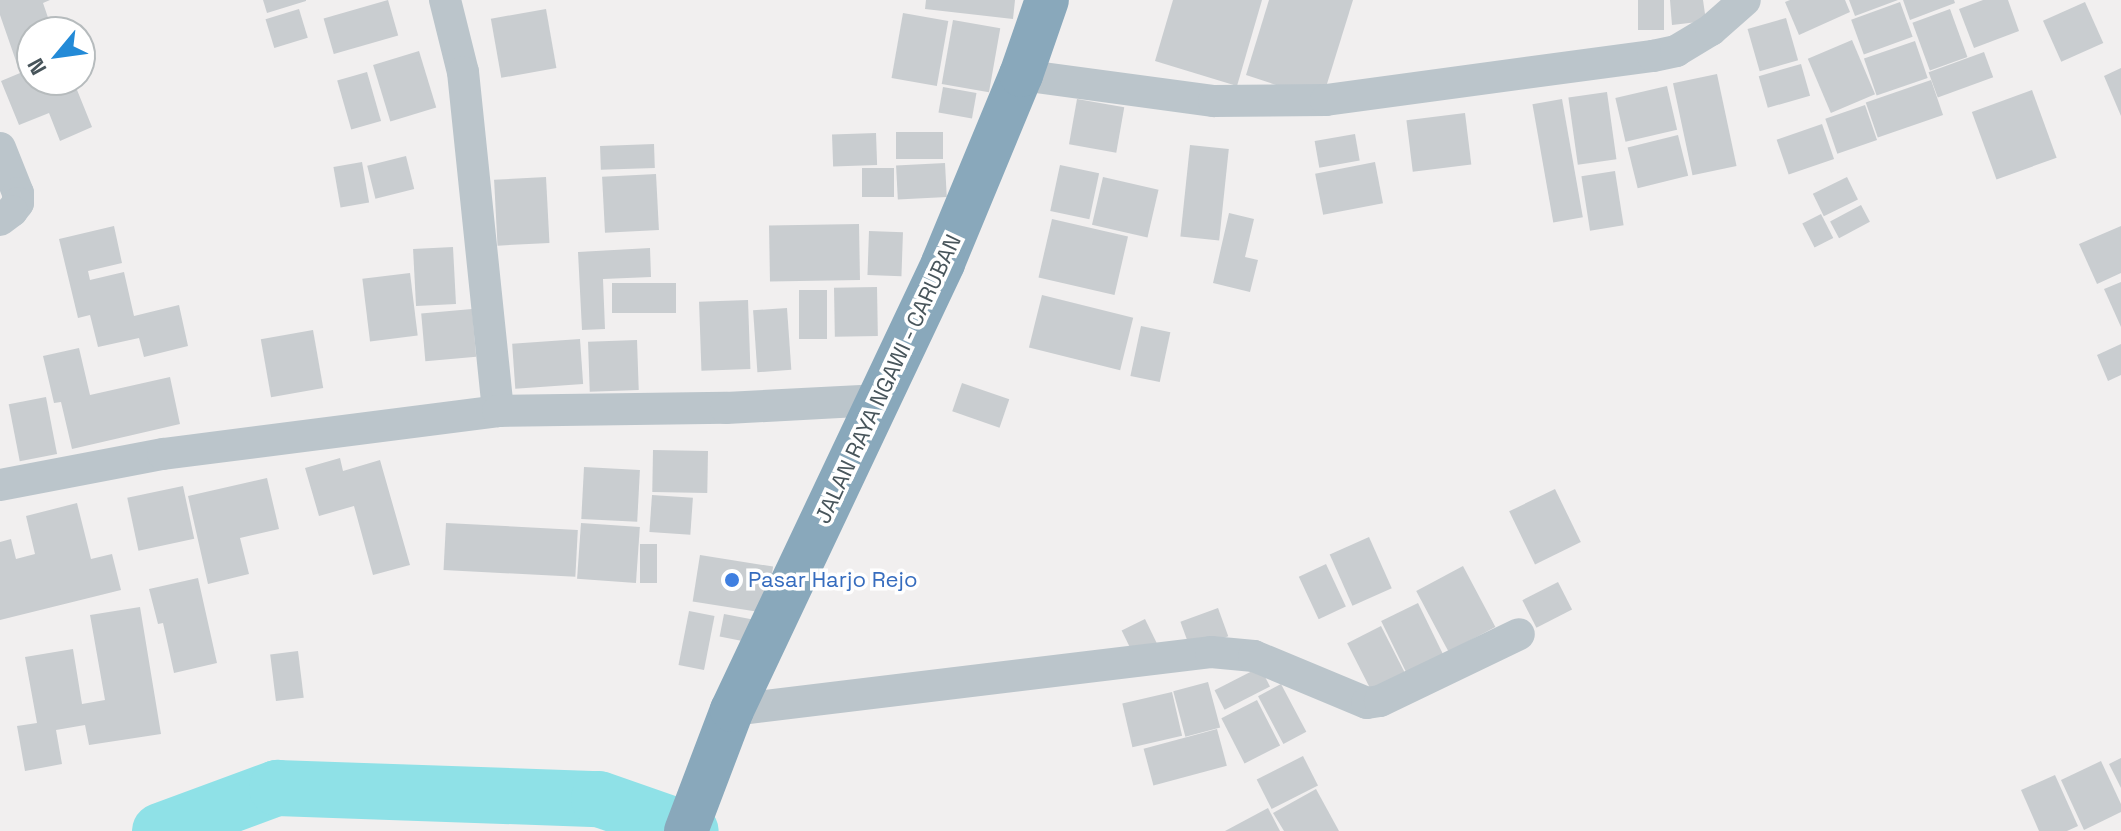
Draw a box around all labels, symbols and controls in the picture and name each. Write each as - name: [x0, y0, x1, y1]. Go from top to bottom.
- north arrow: [16, 16, 96, 96]
- text: N: [21, 53, 53, 80]
- street label: JALAN RAYA NGAWI - CARUBAN: [809, 230, 967, 528]
- place label: Pasar Harjo Rejo: [748, 567, 918, 593]
- marker: Pasar Harjo Rejo: [723, 571, 741, 589]

